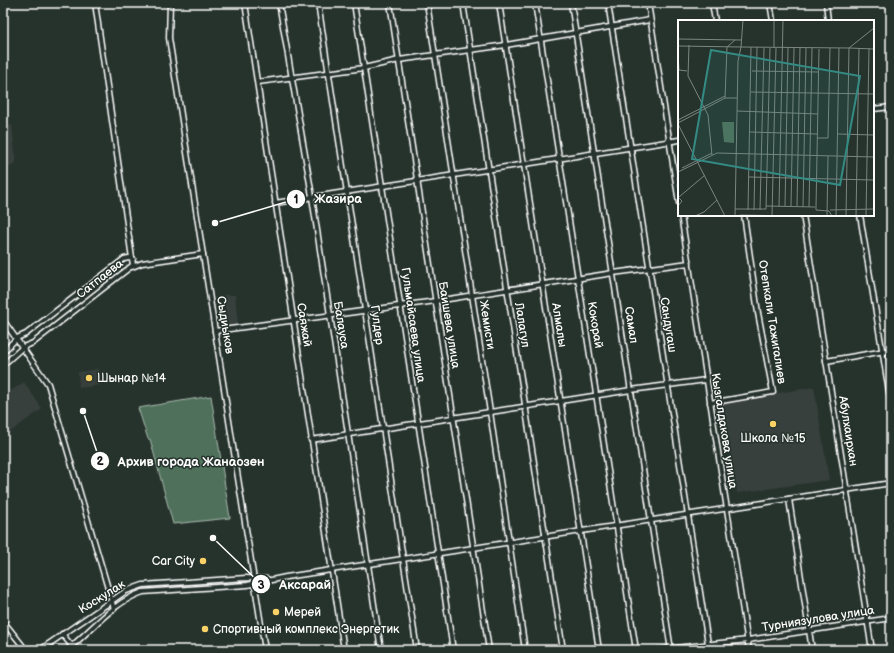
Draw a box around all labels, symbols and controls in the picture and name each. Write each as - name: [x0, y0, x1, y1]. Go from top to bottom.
- inset map: [678, 20, 874, 216]
- callout: Жазира: [286, 186, 370, 211]
- text: Жазира: [314, 191, 362, 207]
- text: 1: [293, 192, 299, 207]
- street label: Сатпаева: [74, 256, 126, 302]
- street label: Отепкали Тажигалиев: [755, 259, 789, 386]
- street label: Гульмайсаева улица: [397, 266, 429, 384]
- street label: Баишева улица: [435, 280, 463, 370]
- street label: Сыдиыков: [213, 295, 237, 356]
- street label: Сандугаш: [656, 296, 680, 354]
- street label: Жемисти: [476, 299, 498, 351]
- street label: Балауса: [330, 300, 352, 350]
- street label: Лалагул: [511, 300, 533, 349]
- street label: Алмалы: [548, 301, 570, 348]
- street label: Кокорай: [584, 301, 606, 350]
- street label: Саяжай: [293, 302, 315, 348]
- street label: Гулдер: [367, 304, 387, 346]
- street label: Самал: [621, 306, 641, 345]
- place label: Шынар №14: [97, 371, 167, 386]
- street label: Кызгалдакова улица: [707, 372, 741, 490]
- marker: Шынар №14: [84, 373, 94, 383]
- street label: Абулхаирхан: [835, 394, 861, 467]
- marker: Школа №15: [768, 419, 778, 429]
- place label: Школа №15: [740, 431, 806, 446]
- callout: Архив города Жанаозен: [90, 449, 272, 474]
- text: 2: [96, 454, 104, 469]
- text: Архив города Жанаозен: [117, 454, 264, 470]
- place label: Car City: [152, 554, 196, 569]
- marker: Car City: [198, 556, 208, 566]
- callout: Аксарай: [251, 572, 338, 597]
- street label: Коскулак: [76, 577, 129, 617]
- text: Аксарай: [278, 577, 331, 593]
- text: 3: [257, 578, 265, 593]
- street label: Турниязулова улица: [761, 603, 875, 635]
- place label: Мерей: [284, 605, 321, 620]
- marker: Мерей: [271, 607, 281, 617]
- place label: Спортивный комплекс Энергетик: [213, 622, 400, 637]
- marker: Спортивный комплекс Энергетик: [200, 624, 210, 634]

